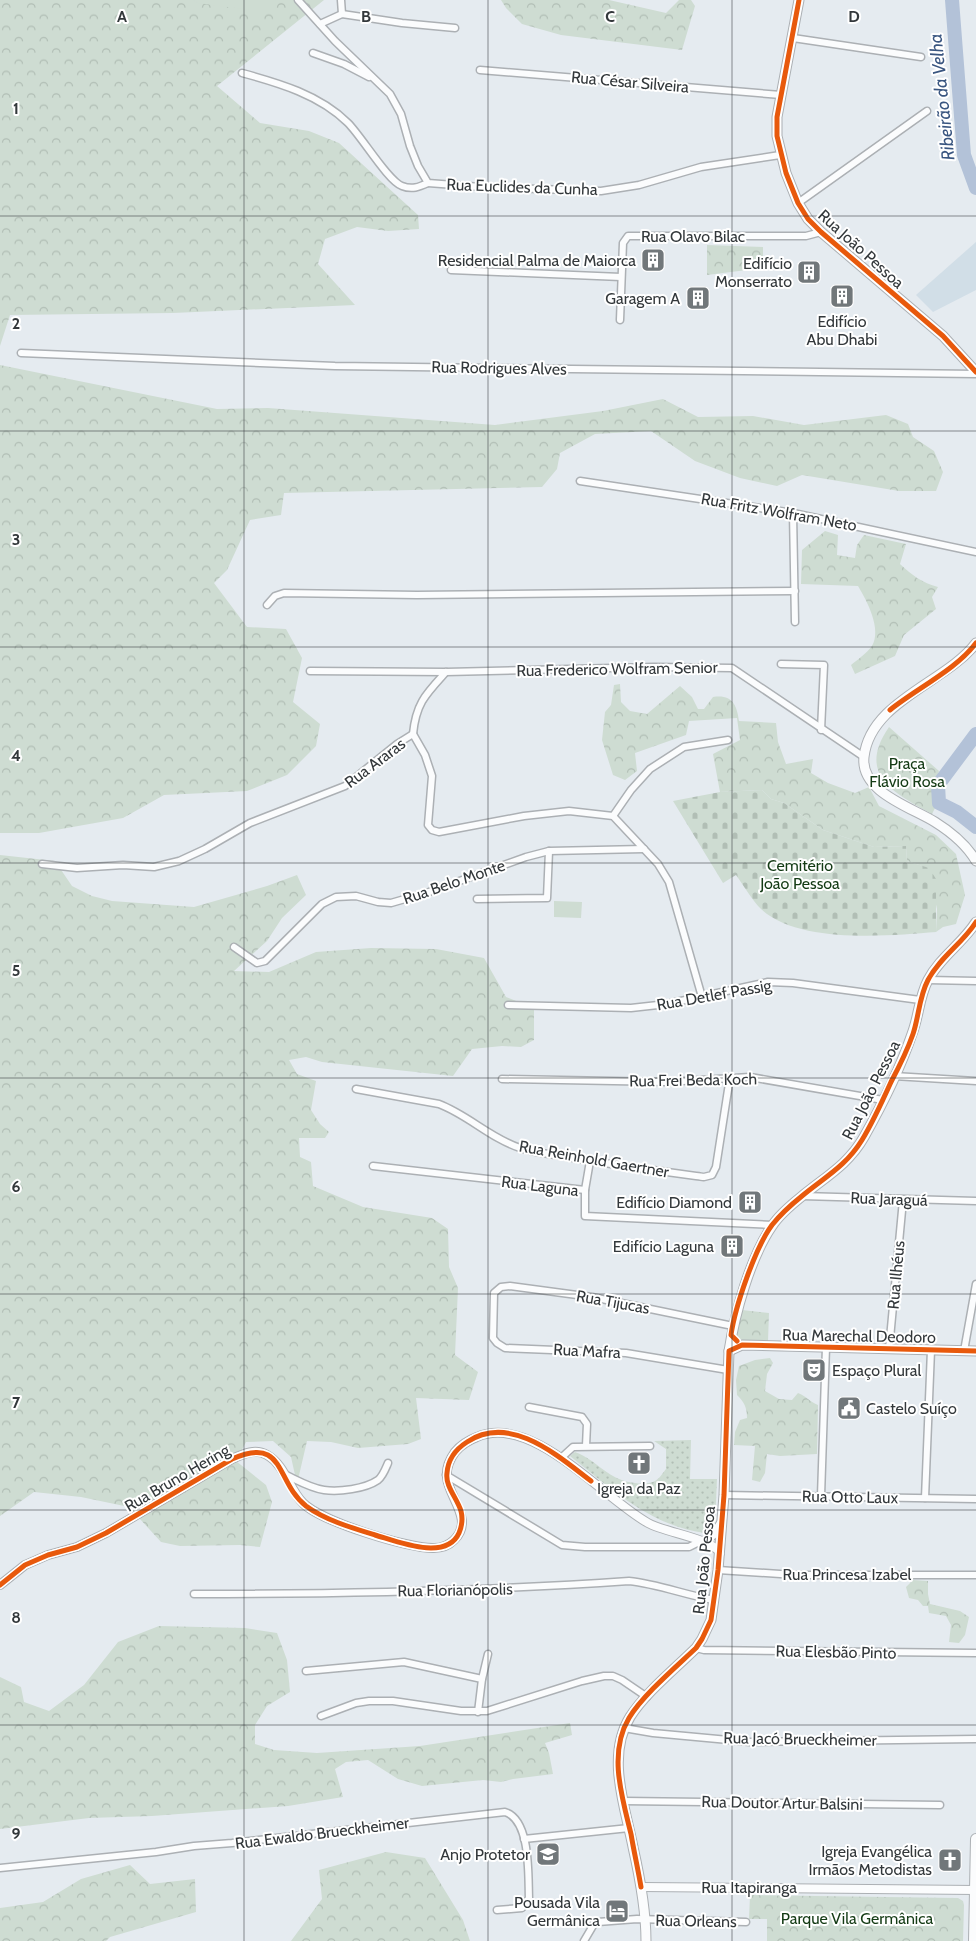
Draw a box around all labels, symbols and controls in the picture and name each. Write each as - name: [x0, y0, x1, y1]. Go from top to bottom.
- text: A: [117, 7, 127, 26]
- text: B: [361, 7, 371, 26]
- text: C: [605, 7, 615, 26]
- text: D: [848, 7, 860, 26]
- water label: Ribeirão da Velha: [924, 33, 960, 161]
- street label: Rua César Silveira: [570, 67, 690, 97]
- text: 1: [13, 99, 19, 118]
- street label: Rua Euclides da Cunha: [446, 175, 598, 199]
- street label: Rua João Pessoa: [814, 206, 908, 293]
- street label: Rua Olavo Bilac: [641, 227, 745, 246]
- building icon: Residencial Palma de Maiorca: [640, 247, 666, 273]
- place label: Residencial Palma de Maiorca: [438, 251, 636, 270]
- place label: Edifício Monserrato: [715, 254, 792, 291]
- building icon: Edifício Monserrato: [796, 259, 822, 285]
- building icon: Edifício Abu Dhabi: [829, 283, 855, 309]
- building icon: Garagem A: [685, 285, 711, 311]
- place label: Garagem A: [605, 289, 680, 308]
- place label: Edifício Abu Dhabi: [807, 312, 877, 349]
- text: 2: [12, 314, 20, 333]
- street label: Rua Rodrigues Alves: [431, 357, 567, 379]
- street label: Rua Fritz Wolfram Neto: [700, 489, 859, 535]
- text: 3: [12, 530, 20, 549]
- street label: Rua Frederico Wolfram Senior: [516, 658, 719, 680]
- street label: Rua Araras: [341, 734, 409, 792]
- text: 4: [11, 746, 21, 765]
- park label: Praça Flávio Rosa: [869, 754, 945, 791]
- street label: Rua Belo Monte: [400, 856, 508, 908]
- park label: Cemitério João Pessoa: [759, 856, 840, 893]
- text: 5: [12, 961, 20, 980]
- street label: Rua Detlef Passig: [655, 975, 774, 1014]
- street label: Rua João Pessoa: [838, 1037, 904, 1143]
- street label: Rua Frei Beda Koch: [629, 1069, 757, 1091]
- street label: Rua Reinhold Gaertner: [518, 1136, 671, 1182]
- street label: Rua Laguna: [500, 1172, 580, 1200]
- text: 6: [12, 1177, 21, 1196]
- street label: Rua Jaraguá: [850, 1188, 928, 1210]
- building icon: Edifício Diamond: [737, 1189, 763, 1215]
- place label: Edifício Diamond: [616, 1193, 732, 1212]
- building icon: Edifício Laguna: [719, 1233, 745, 1259]
- place label: Edifício Laguna: [613, 1237, 714, 1256]
- street label: Rua Ilhéus: [884, 1240, 908, 1310]
- street label: Rua Tijucas: [575, 1286, 652, 1318]
- street label: Rua Marechal Deodoro: [782, 1325, 936, 1347]
- street label: Rua Mafra: [553, 1340, 622, 1362]
- theatre icon: Espaço Plural: [801, 1357, 827, 1383]
- place label: Espaço Plural: [832, 1361, 921, 1380]
- text: 7: [12, 1393, 21, 1412]
- public building icon: Castelo Suíço: [836, 1395, 862, 1421]
- place label: Castelo Suíço: [866, 1399, 957, 1418]
- street label: Rua Bruno Hering: [121, 1440, 234, 1516]
- church icon: Igreja da Paz: [626, 1450, 652, 1476]
- place label: Igreja da Paz: [597, 1479, 681, 1498]
- street label: Rua Otto Laux: [802, 1487, 899, 1507]
- street label: Rua João Pessoa: [689, 1505, 719, 1615]
- street label: Rua Princesa Izabel: [783, 1565, 912, 1584]
- street label: Rua Florianópolis: [397, 1579, 513, 1601]
- text: 8: [11, 1608, 21, 1627]
- street label: Rua Elesbão Pinto: [775, 1641, 897, 1663]
- street label: Rua Jacó Brueckheimer: [723, 1728, 878, 1750]
- street label: Rua Doutor Artur Balsini: [701, 1792, 863, 1814]
- street label: Rua Ewaldo Brueckheimer: [234, 1813, 411, 1853]
- text: 9: [12, 1824, 21, 1843]
- school or university icon: Anjo Protetor: [535, 1841, 561, 1867]
- place label: Igreja Evangélica Irmãos Metodistas: [809, 1842, 932, 1879]
- place label: Anjo Protetor: [440, 1845, 531, 1864]
- church icon: Igreja Evangélica Irmãos Metodistas: [937, 1847, 963, 1873]
- street label: Rua Itapiranga: [701, 1878, 797, 1897]
- place label: Pousada Vila Germânica: [514, 1893, 600, 1930]
- hotel icon: Pousada Vila Germânica: [604, 1898, 630, 1924]
- park label: Parque Vila Germânica: [781, 1909, 933, 1928]
- street label: Rua Orleans: [655, 1911, 737, 1931]

